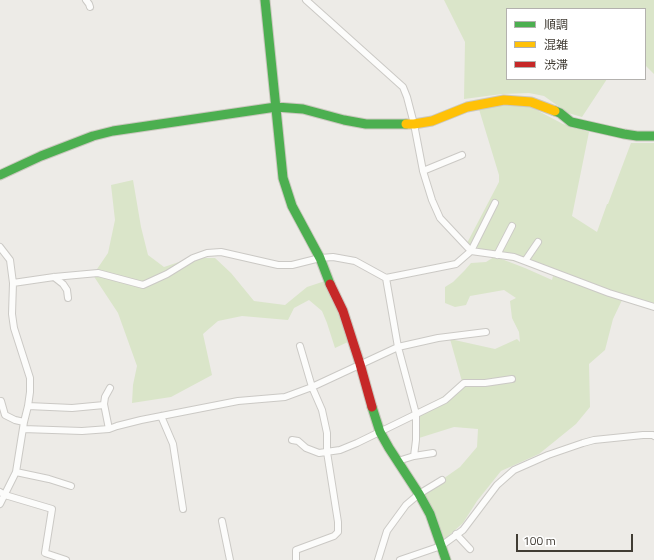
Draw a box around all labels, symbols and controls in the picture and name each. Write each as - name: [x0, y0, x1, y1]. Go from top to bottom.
- legend: [506, 8, 646, 80]
- text: 順調: [544, 15, 568, 34]
- text: 混雑: [544, 35, 568, 54]
- text: 渋滞: [544, 55, 568, 74]
- scale bar: [518, 526, 635, 552]
- text: 100 m: [523, 531, 556, 550]

